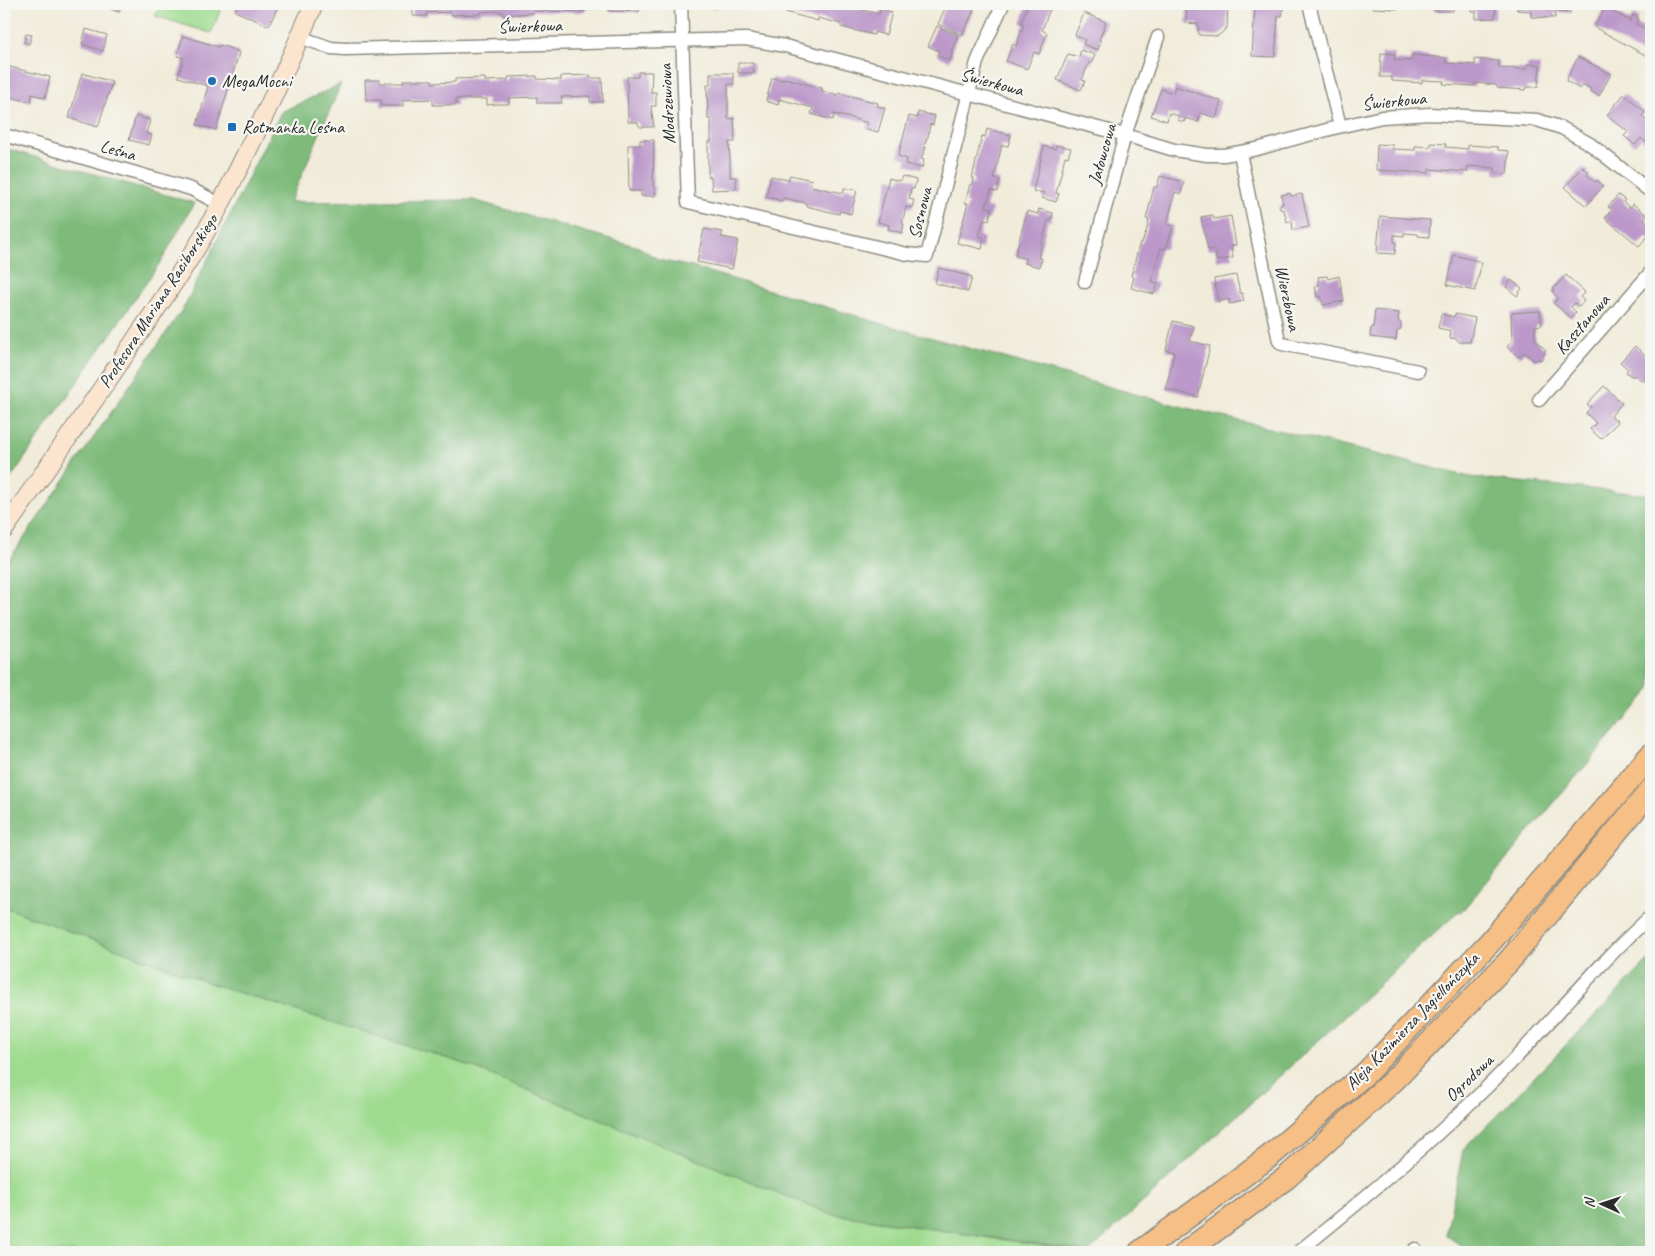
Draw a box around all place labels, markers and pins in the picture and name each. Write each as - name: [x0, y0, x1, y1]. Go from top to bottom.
- place label: MegaMocni: [222, 70, 294, 92]
- marker: MegaMocni: [206, 75, 218, 87]
- place label: Rotmanka Leśna: [242, 116, 345, 138]
- marker: Rotmanka Leśna: [226, 121, 238, 133]

